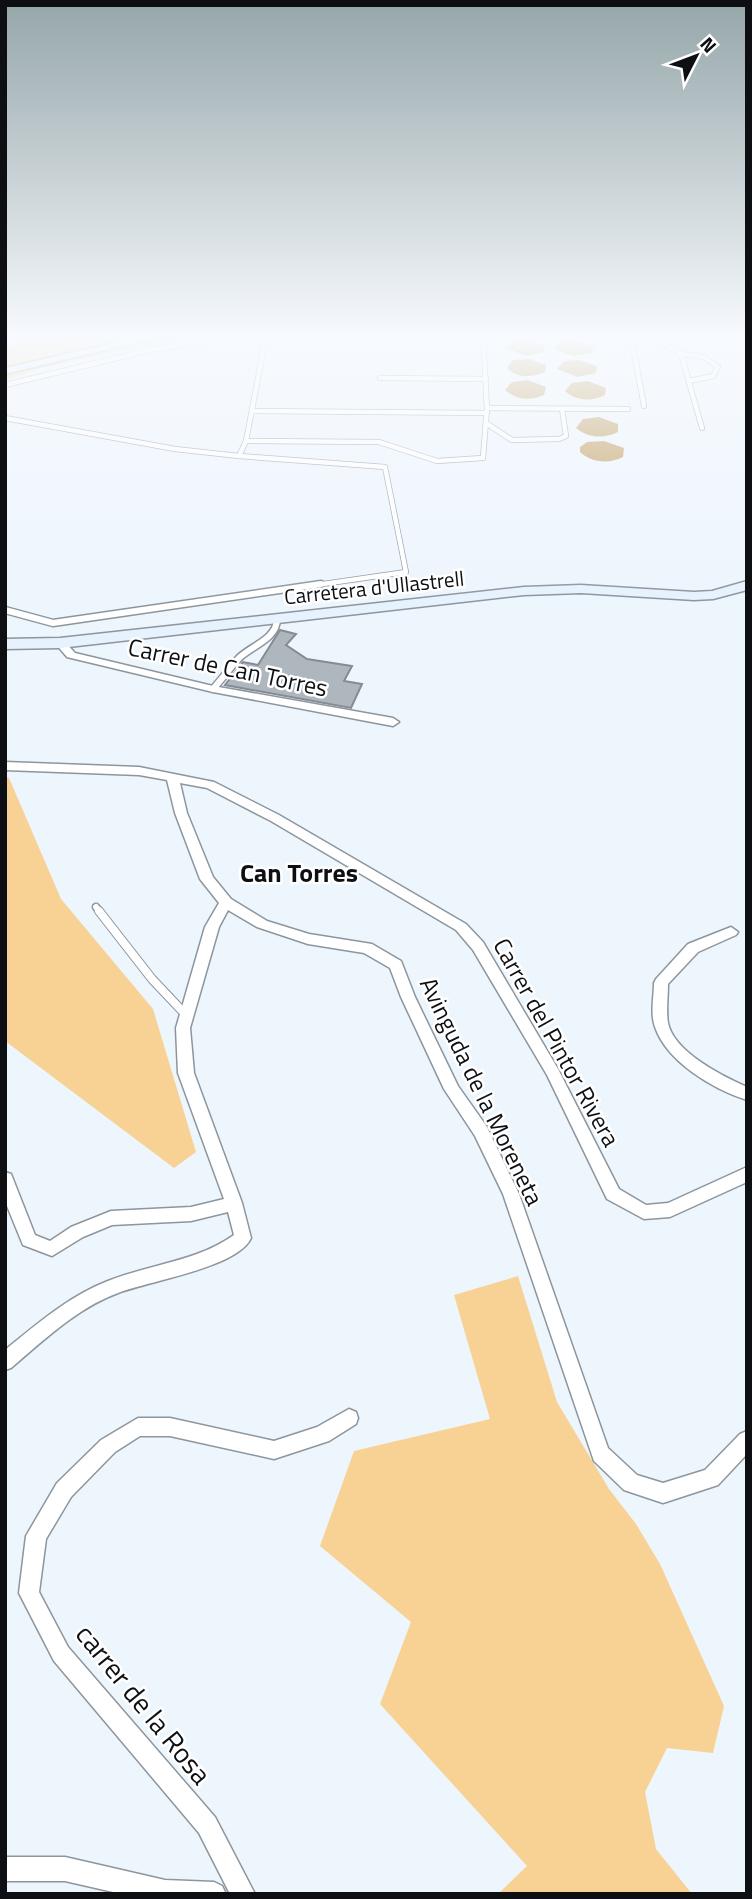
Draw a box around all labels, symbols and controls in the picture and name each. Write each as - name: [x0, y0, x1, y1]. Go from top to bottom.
- north arrow: [661, 21, 731, 91]
- text: N: [694, 30, 724, 59]
- street label: Carretera d'Ullastrell: [282, 562, 466, 612]
- street label: Carrer de Can Torres: [125, 628, 331, 706]
- district label: Can Torres: [240, 853, 358, 892]
- street label: Carrer del Pintor Rivera: [485, 931, 629, 1153]
- street label: Avinguda de la Moreneta: [411, 971, 553, 1211]
- street label: carrer de la Rosa: [66, 1614, 222, 1794]

